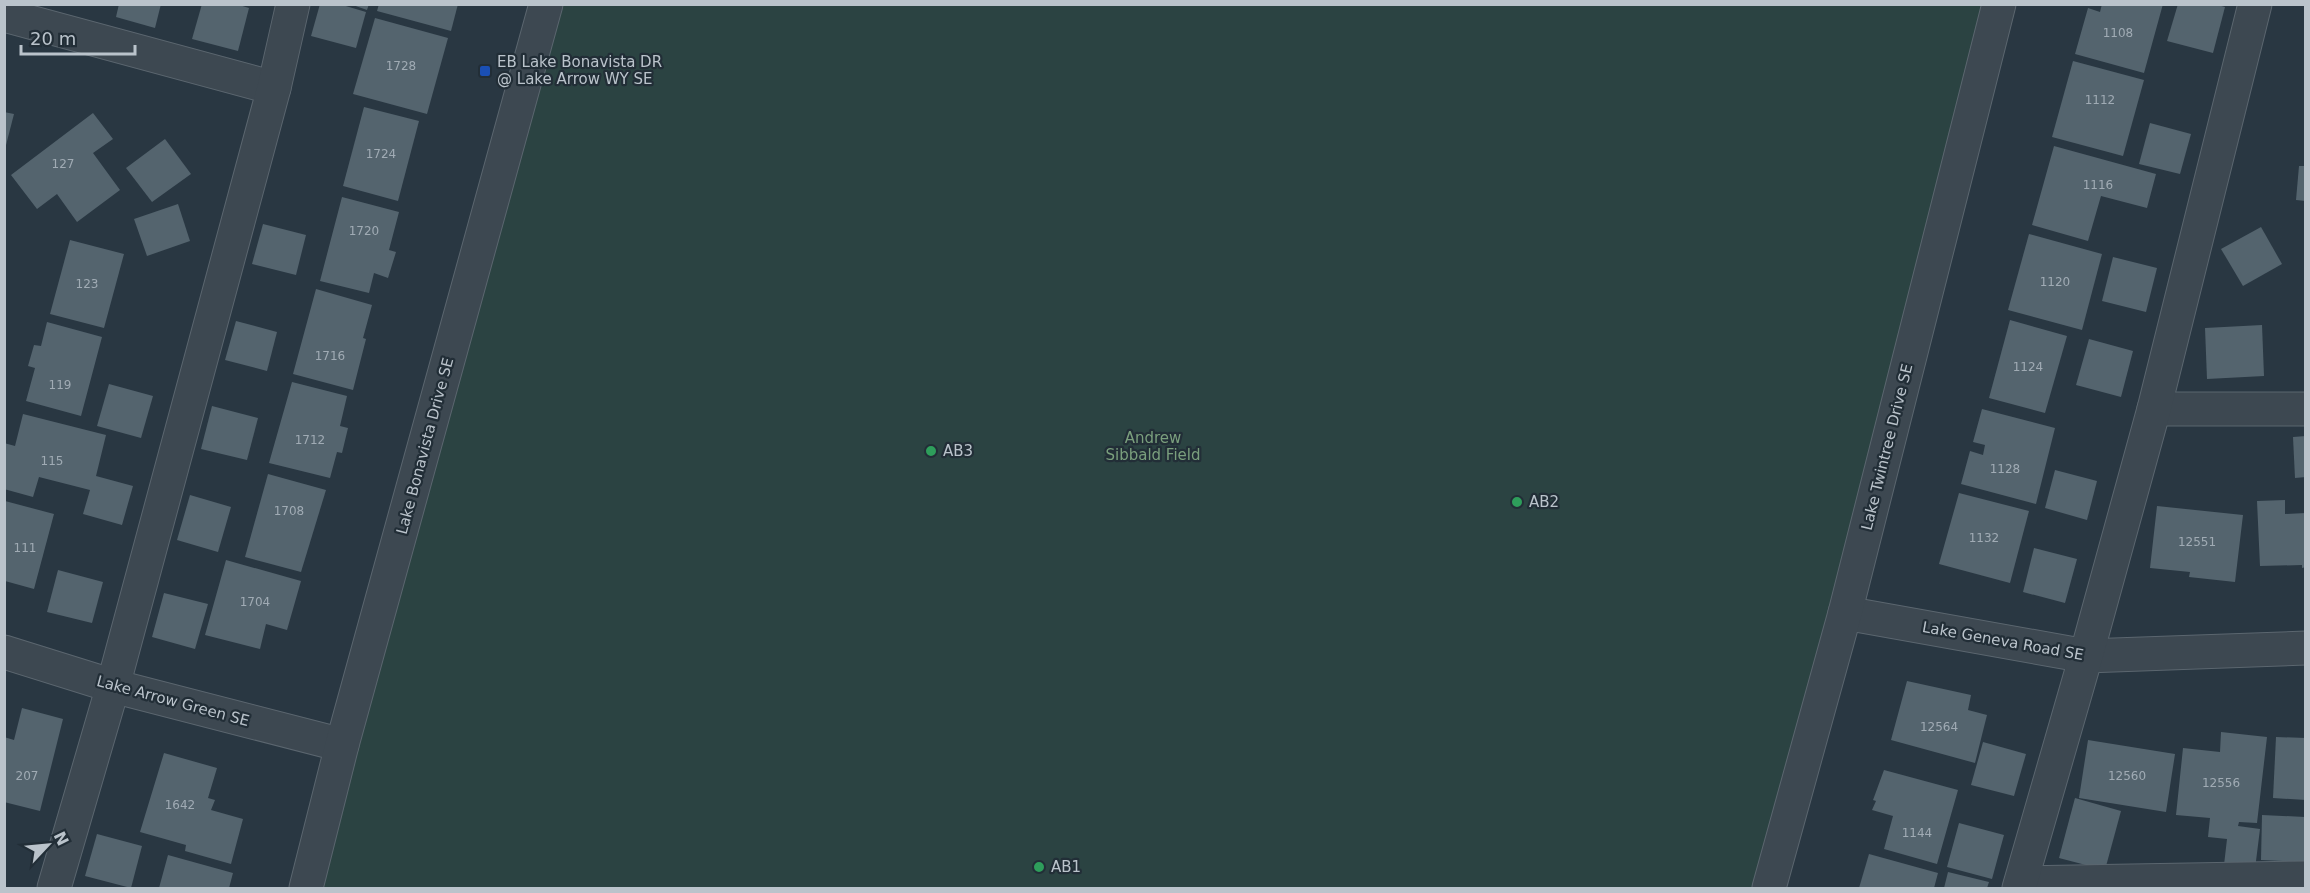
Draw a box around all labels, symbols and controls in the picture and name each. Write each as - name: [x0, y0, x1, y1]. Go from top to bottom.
- scale bar: [21, 18, 135, 56]
- house number: 1108: [2103, 26, 2133, 40]
- text: 20 m: [30, 28, 76, 49]
- place label: EB Lake Bonavista DR @ Lake Arrow WY SE: [497, 53, 662, 88]
- house number: 1728: [386, 59, 416, 73]
- marker: EB Lake Bonavista DR @ Lake Arrow WY SE: [478, 64, 492, 78]
- house number: 1112: [2085, 93, 2115, 107]
- house number: 1724: [366, 147, 396, 161]
- house number: 127: [52, 157, 74, 171]
- house number: 1116: [2083, 178, 2113, 192]
- house number: 1720: [349, 224, 379, 238]
- house number: 1120: [2040, 275, 2070, 289]
- house number: 123: [76, 277, 98, 291]
- house number: 1716: [315, 349, 345, 363]
- street label: Lake Bonavista Drive SE: [393, 356, 457, 536]
- house number: 1124: [2013, 360, 2043, 374]
- street label: Lake Twintree Drive SE: [1858, 362, 1916, 532]
- house number: 119: [49, 378, 71, 392]
- park label: Andrew Sibbald Field: [1105, 429, 1201, 464]
- house number: 1712: [295, 433, 325, 447]
- place label: AB3: [943, 442, 973, 460]
- marker: AB3: [924, 444, 938, 458]
- house number: 115: [41, 454, 63, 468]
- house number: 1128: [1990, 462, 2020, 476]
- place label: AB2: [1529, 493, 1559, 511]
- marker: AB2: [1510, 495, 1524, 509]
- house number: 1708: [274, 504, 304, 518]
- house number: 1132: [1969, 531, 1999, 545]
- house number: 12551: [2178, 535, 2216, 549]
- house number: 111: [14, 541, 36, 555]
- house number: 1704: [240, 595, 270, 609]
- street label: Lake Geneva Road SE: [1921, 618, 2085, 664]
- street label: Lake Arrow Green SE: [95, 672, 251, 730]
- house number: 12564: [1920, 720, 1958, 734]
- house number: 207: [16, 769, 38, 783]
- house number: 12560: [2108, 769, 2146, 783]
- house number: 12556: [2202, 776, 2240, 790]
- house number: 1642: [165, 798, 195, 812]
- north arrow: [18, 815, 78, 875]
- house number: 1144: [1902, 826, 1932, 840]
- text: N: [50, 828, 73, 849]
- place label: AB1: [1051, 858, 1081, 876]
- marker: AB1: [1032, 860, 1046, 874]

